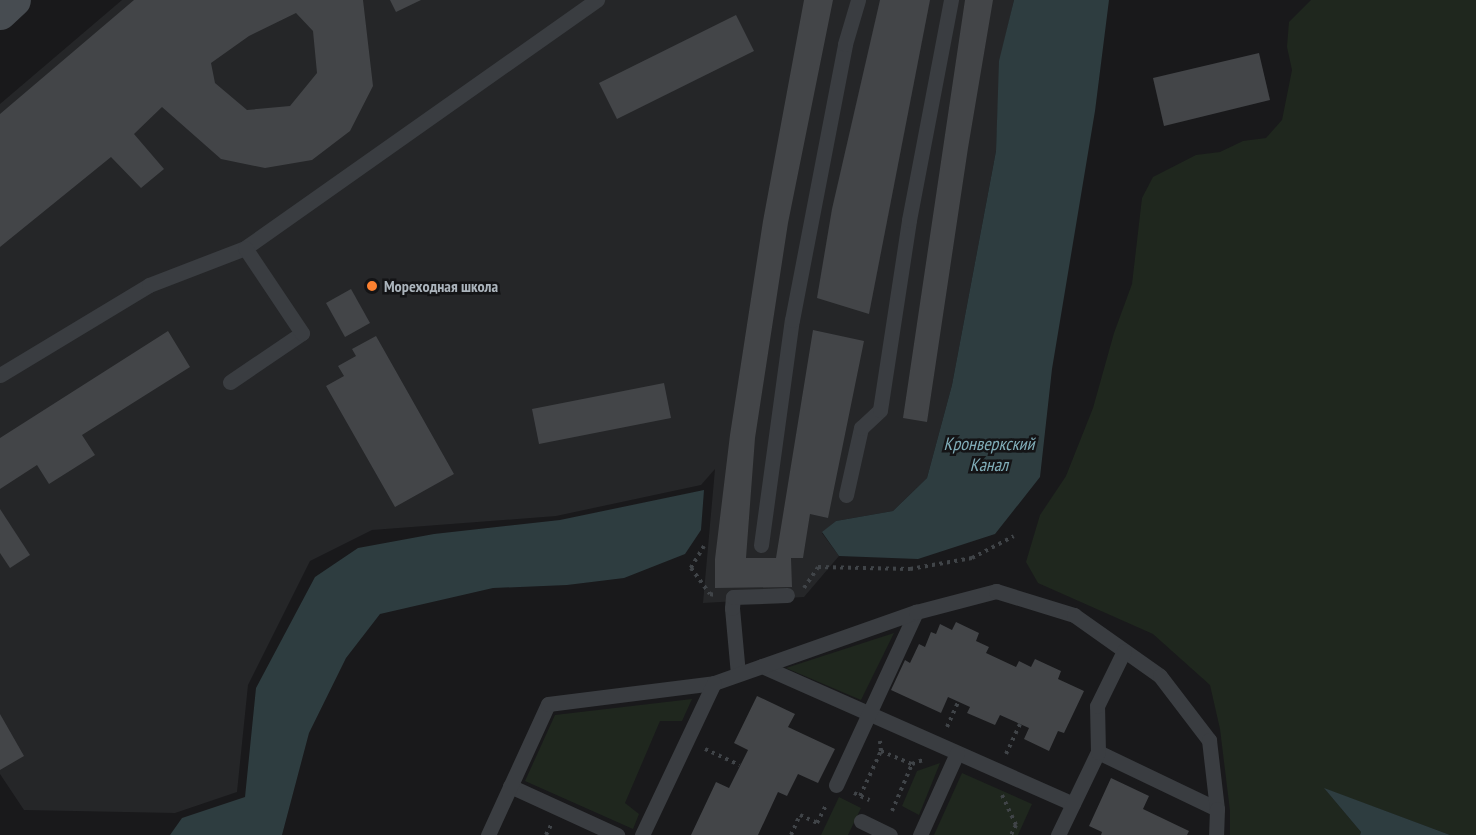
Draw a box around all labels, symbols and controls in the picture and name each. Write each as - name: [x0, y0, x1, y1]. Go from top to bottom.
- place label: Мореходная школа: [384, 276, 498, 296]
- marker: Мореходная школа: [365, 279, 379, 293]
- water label: Кронверкский Канал: [944, 434, 1034, 476]

